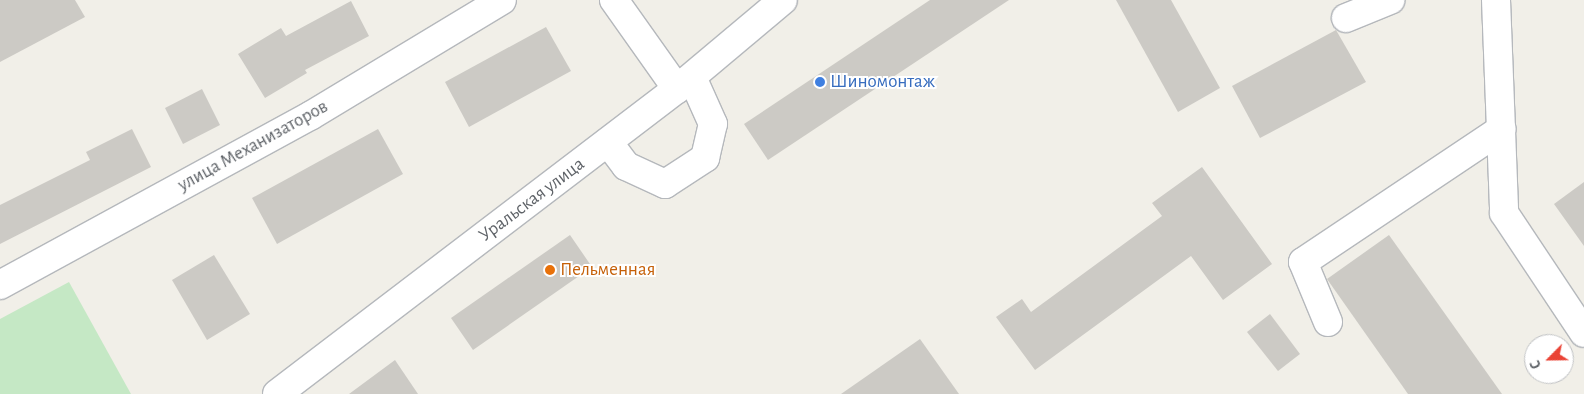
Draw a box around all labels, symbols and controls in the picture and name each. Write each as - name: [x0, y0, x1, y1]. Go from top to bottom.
- place label: Шиномонтаж: [830, 71, 935, 93]
- marker: Шиномонтаж: [814, 76, 826, 88]
- street label: улица Механизаторов: [174, 95, 332, 197]
- street label: Уральская улица: [475, 153, 589, 247]
- place label: Пельменная: [560, 259, 655, 281]
- marker: Пельменная: [544, 264, 556, 276]
- north arrow: [1524, 334, 1574, 384]
- text: С: [1528, 358, 1544, 371]

